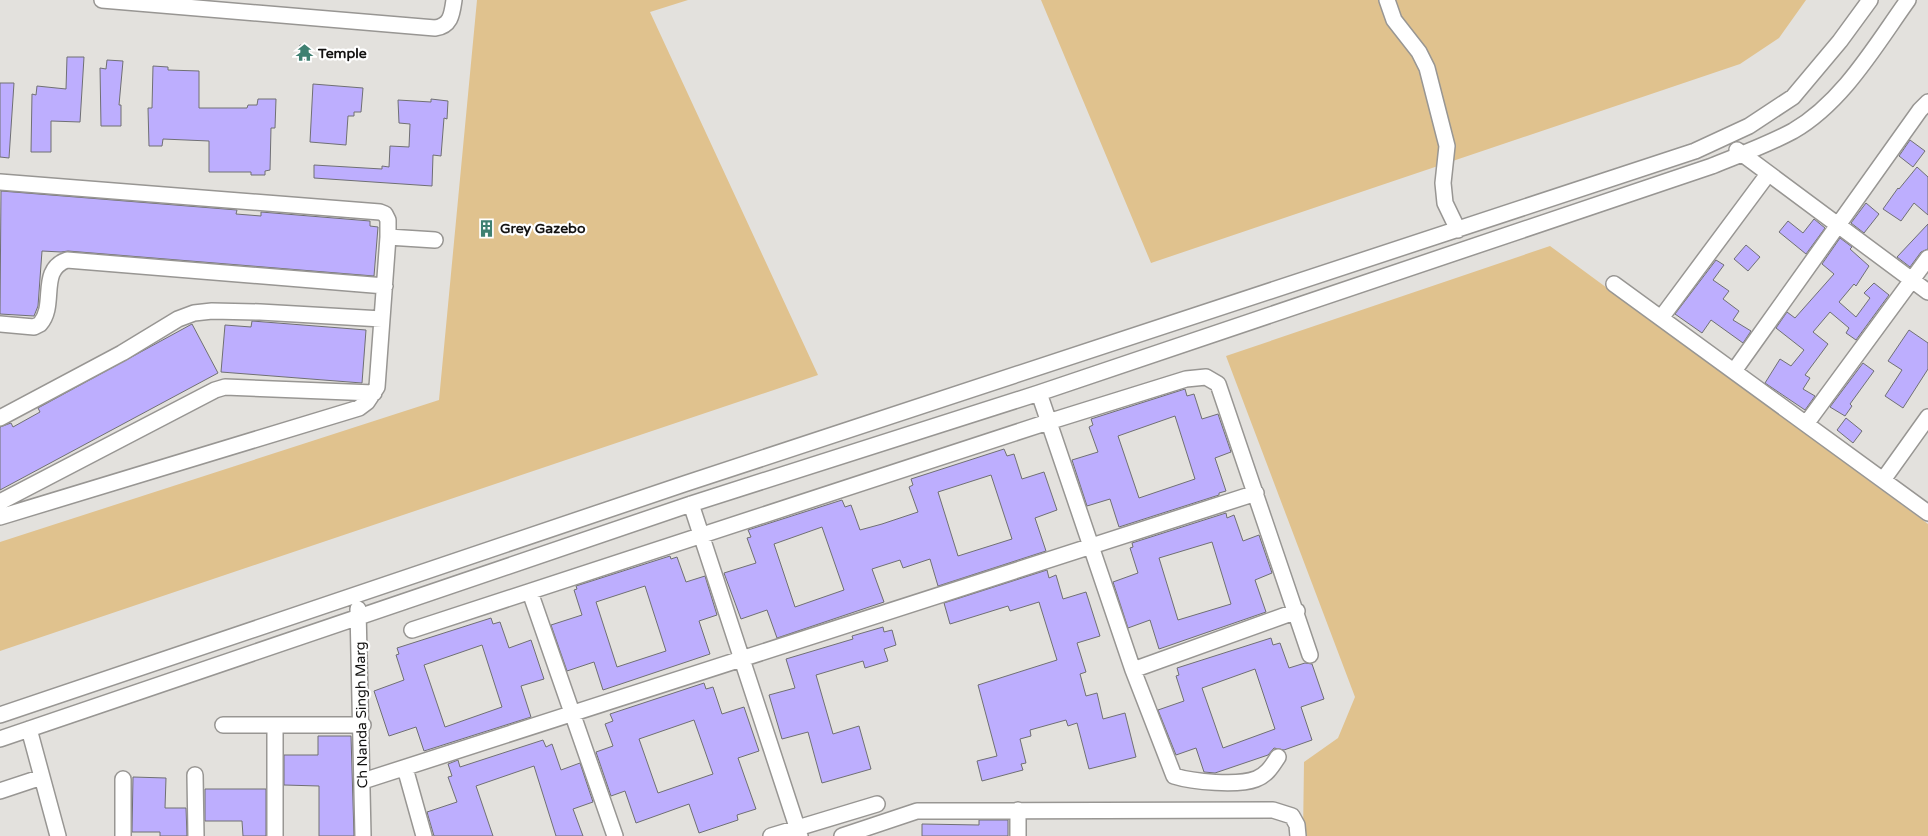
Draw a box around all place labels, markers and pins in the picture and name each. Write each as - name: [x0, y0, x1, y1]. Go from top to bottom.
- temple icon: Temple: [294, 43, 314, 63]
- place label: Temple: [317, 45, 367, 62]
- building icon: Grey Gazebo: [476, 218, 496, 238]
- place label: Grey Gazebo: [500, 220, 586, 237]

